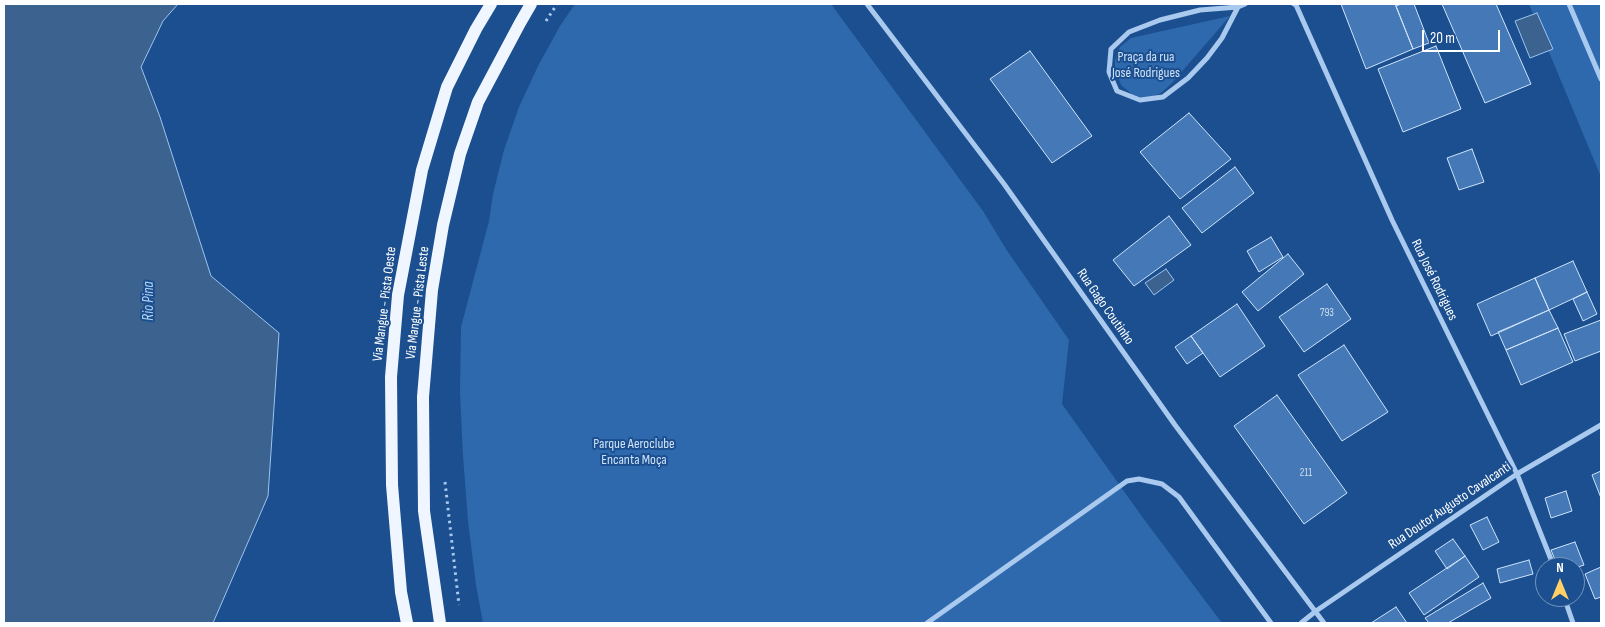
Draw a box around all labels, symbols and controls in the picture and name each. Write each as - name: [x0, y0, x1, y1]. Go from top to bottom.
- scale bar: [1425, 20, 1502, 52]
- text: 20 m: [1430, 29, 1455, 48]
- park label: Praça da rua José Rodrigues: [1112, 49, 1180, 82]
- street label: Rua José Rodrigues: [1407, 237, 1461, 323]
- street label: Via Mangue - Pista Oeste: [370, 246, 400, 362]
- street label: Via Mangue - Pista Leste: [403, 246, 433, 360]
- street label: Rua Gago Coutinho: [1073, 266, 1137, 348]
- water label: Rio Pina: [140, 281, 158, 321]
- house number: 793: [1320, 306, 1334, 320]
- park label: Parque Aeroclube Encanta Moça: [593, 436, 675, 468]
- street label: Rua Doutor Augusto Cavalcanti: [1386, 459, 1514, 553]
- house number: 211: [1300, 466, 1312, 480]
- north arrow: [1535, 557, 1585, 607]
- text: N: [1556, 559, 1564, 576]

